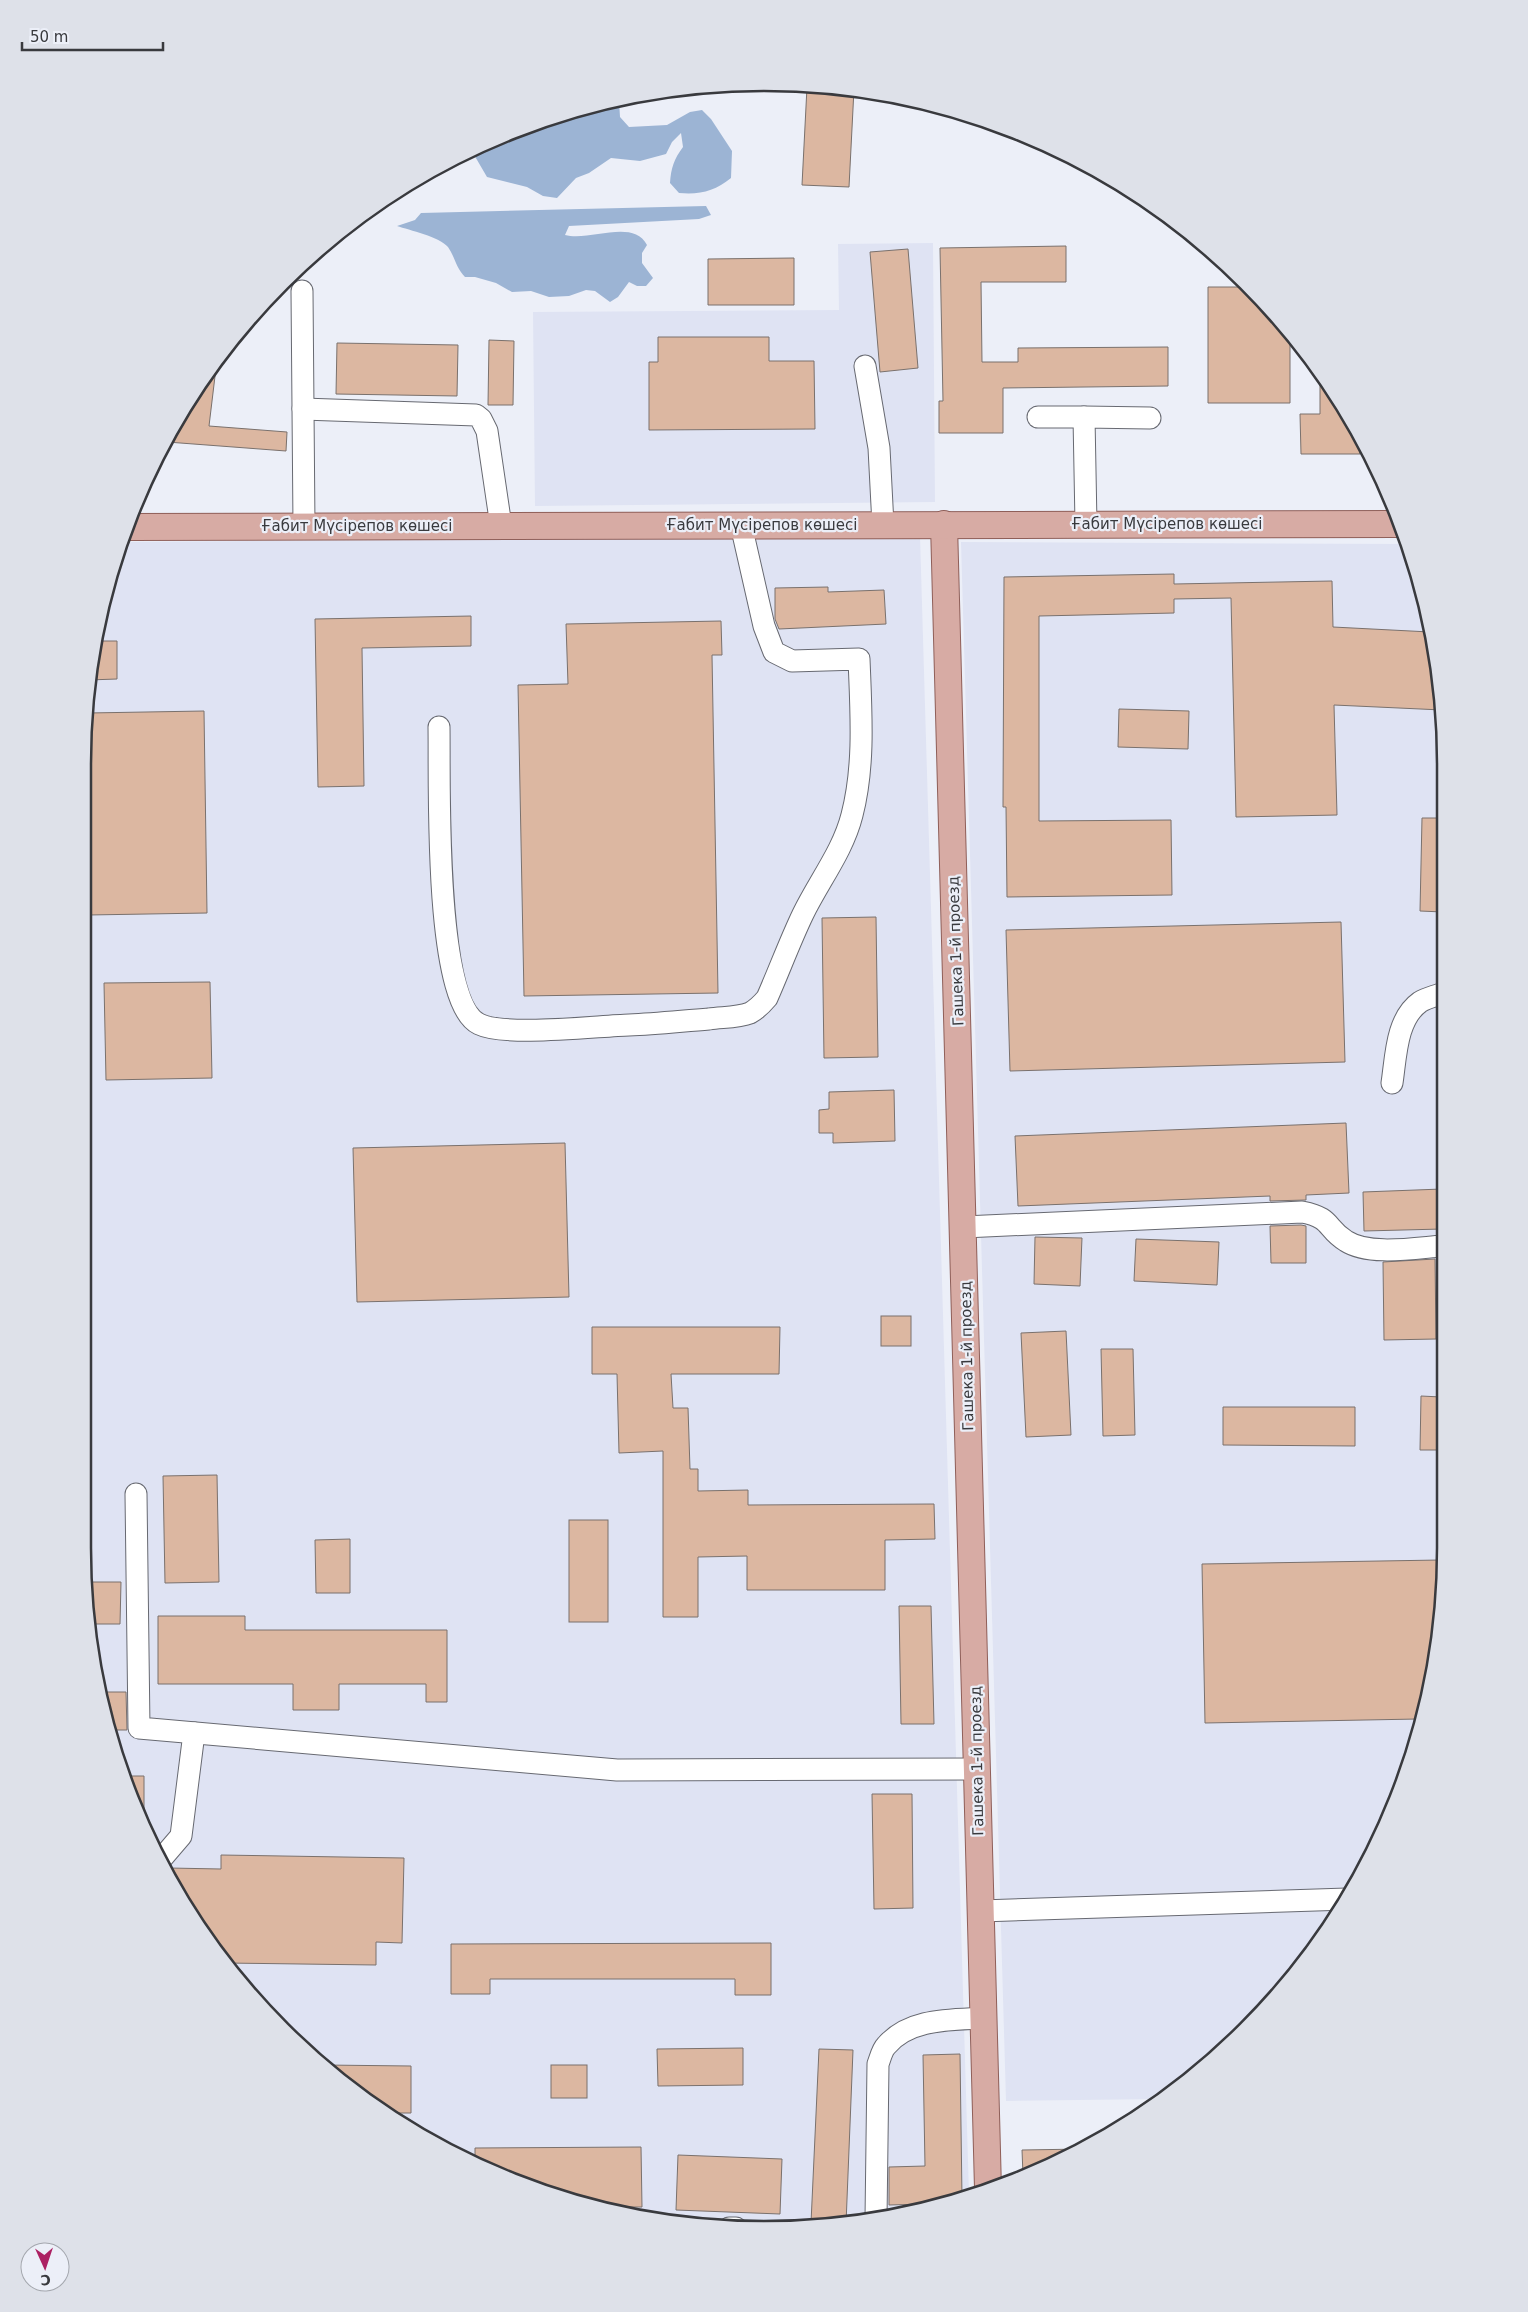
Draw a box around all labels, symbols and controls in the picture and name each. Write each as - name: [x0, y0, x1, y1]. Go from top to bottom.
- scale bar: [22, 20, 164, 52]
- text: 50 m: [30, 28, 68, 46]
- street label: Ғабит Мүсірепов көшесі: [1071, 515, 1263, 533]
- street label: Ғабит Мүсірепов көшесі: [666, 516, 858, 534]
- street label: Ғабит Мүсірепов көшесі: [261, 517, 453, 535]
- street label: Гашека 1-й проезд: [944, 876, 968, 1026]
- street label: Гашека 1-й проезд: [957, 1281, 977, 1431]
- street label: Гашека 1-й проезд: [967, 1686, 987, 1836]
- north arrow: [20, 2242, 70, 2292]
- text: С: [40, 2272, 51, 2288]

